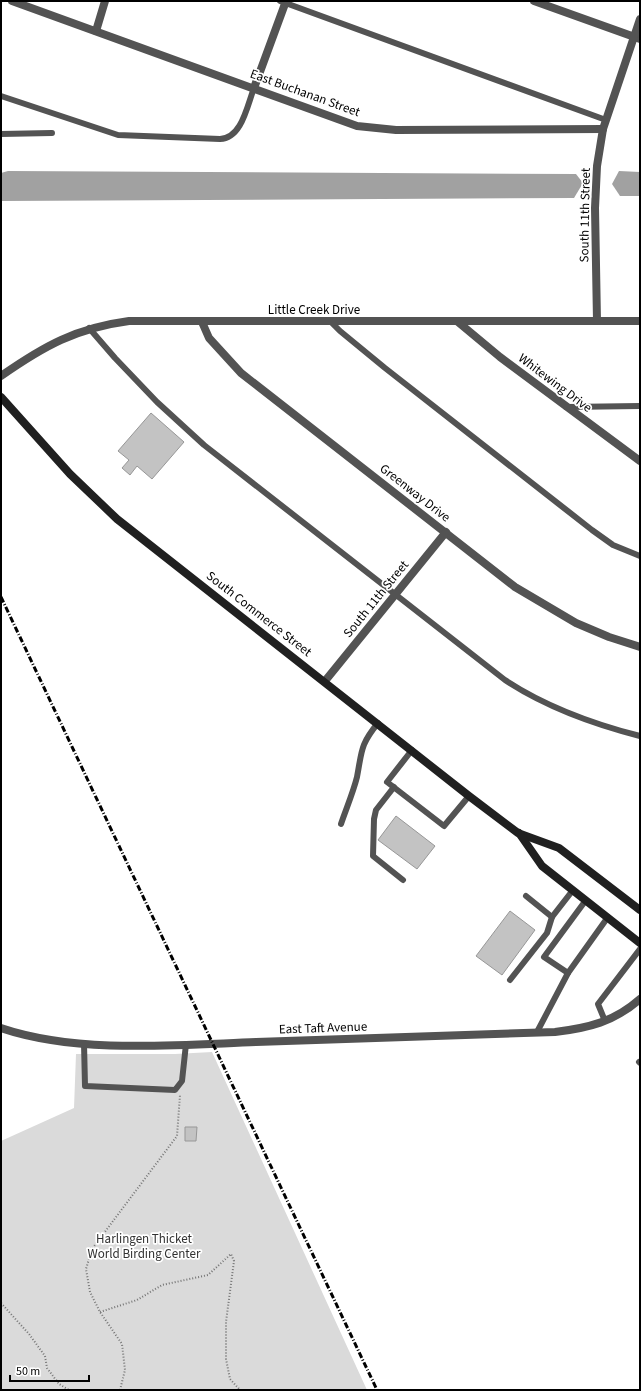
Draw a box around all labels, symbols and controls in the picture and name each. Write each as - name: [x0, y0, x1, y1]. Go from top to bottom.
- street label: East Buchanan Street: [248, 65, 363, 121]
- street label: South 11th Street: [575, 167, 595, 262]
- street label: Little Creek Drive: [268, 301, 360, 319]
- street label: Whitewing Drive: [514, 349, 596, 417]
- street label: Greenway Drive: [376, 460, 454, 526]
- street label: South 11th Street: [339, 556, 413, 641]
- street label: South Commerce Street: [203, 567, 316, 661]
- street label: East Taft Avenue: [278, 1017, 368, 1039]
- park label: Harlingen Thicket World Birding Center: [88, 1230, 201, 1263]
- scale bar: [10, 1357, 89, 1383]
- text: 50 m: [16, 1363, 40, 1380]

